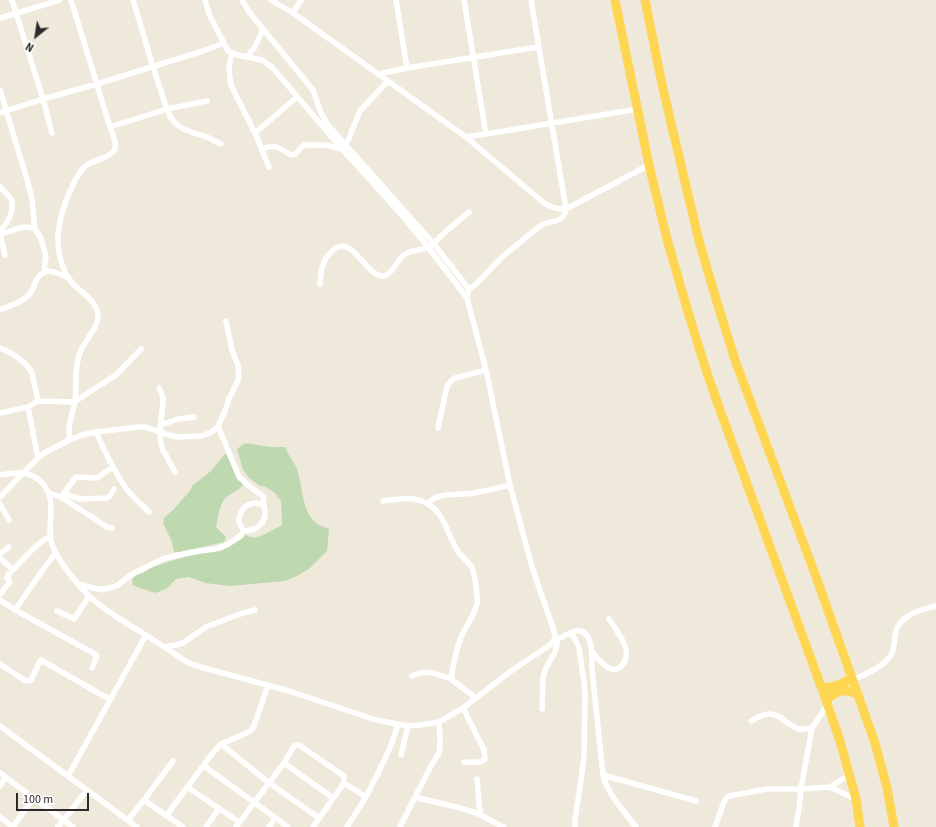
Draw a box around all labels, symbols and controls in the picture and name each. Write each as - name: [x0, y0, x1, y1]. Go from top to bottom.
- north arrow: [16, 16, 56, 56]
- text: N: [23, 39, 37, 55]
- scale bar: [18, 785, 91, 811]
- text: 100 m: [23, 791, 53, 808]

